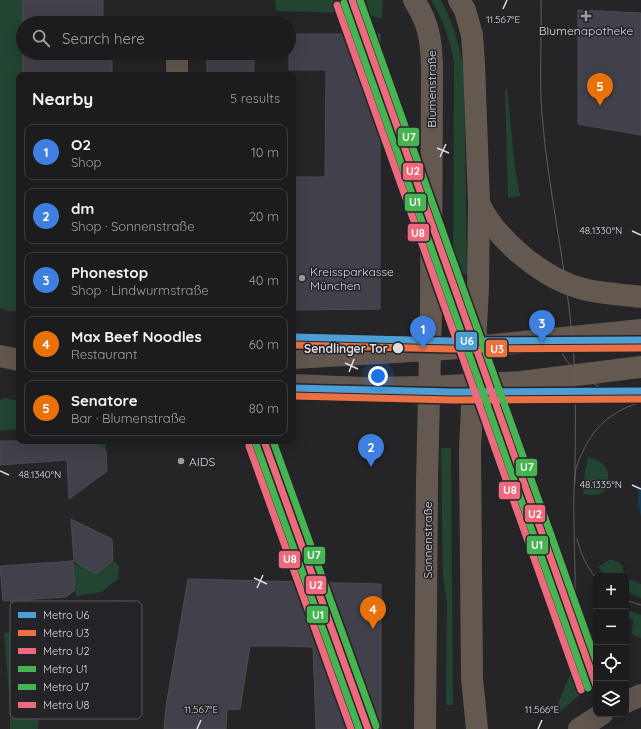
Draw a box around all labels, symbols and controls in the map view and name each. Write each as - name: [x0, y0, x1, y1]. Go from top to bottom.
- marker: Blumenapotheke: [581, 11, 591, 21]
- text: 11.567°E: [486, 13, 520, 26]
- search box: [16, 16, 296, 60]
- place label: Blumenapotheke: [539, 23, 633, 38]
- icon: search: [30, 27, 52, 49]
- text: Search here: [62, 29, 145, 48]
- street label: Blumenstraße: [424, 50, 439, 128]
- pin: 5: [587, 73, 613, 106]
- text: Nearby: [32, 88, 93, 109]
- text: 5 results: [230, 90, 280, 106]
- line badge: U7: [397, 127, 420, 147]
- text: U7: [402, 130, 416, 144]
- text: O2: [71, 135, 91, 154]
- text: 1: [43, 144, 49, 160]
- text: 10 m: [251, 144, 279, 160]
- text: Shop: [71, 154, 101, 170]
- line badge: U2: [402, 162, 424, 181]
- text: U2: [406, 164, 420, 178]
- line badge: U1: [404, 193, 427, 212]
- text: U1: [409, 195, 421, 209]
- text: dm: [71, 199, 94, 218]
- text: 2: [42, 208, 50, 224]
- text: 20 m: [249, 208, 279, 224]
- text: Shop · Sonnenstraße: [71, 218, 195, 234]
- line badge: U8: [407, 223, 430, 242]
- text: 48.1330°N: [580, 224, 622, 237]
- text: U8: [411, 226, 425, 240]
- text: Phonestop: [71, 263, 148, 282]
- place label: Kreissparkasse München: [310, 264, 394, 293]
- text: 3: [43, 272, 49, 288]
- text: 40 m: [249, 272, 279, 288]
- marker: Kreissparkasse München: [297, 273, 307, 283]
- text: Shop · Lindwurmstraße: [71, 282, 209, 298]
- pin: 3: [529, 310, 555, 343]
- pin: 1: [410, 316, 436, 349]
- text: Max Beef Noodles: [71, 327, 202, 346]
- line badge: U6: [455, 331, 478, 351]
- text: U6: [460, 334, 474, 348]
- text: 4: [42, 336, 50, 352]
- text: 60 m: [249, 336, 279, 352]
- line badge: U3: [485, 339, 508, 358]
- place label: Sendlinger Tor: [304, 341, 388, 356]
- marker: Sendlinger Tor: [391, 341, 405, 355]
- text: U3: [490, 342, 504, 356]
- text: Restaurant: [71, 346, 137, 362]
- your location: [368, 366, 388, 386]
- text: Senatore: [71, 391, 138, 410]
- text: 5: [42, 400, 50, 416]
- text: 80 m: [249, 400, 279, 416]
- text: Bar · Blumenstraße: [71, 410, 186, 426]
- pin: 2: [358, 434, 384, 467]
- place label: AIDS: [189, 454, 215, 469]
- marker: AIDS: [176, 456, 186, 466]
- line badge: U7: [515, 458, 538, 477]
- text: U7: [520, 460, 534, 474]
- text: 48.1340°N: [19, 468, 61, 481]
- text: 48.1335°N: [580, 478, 622, 491]
- line badge: U8: [498, 481, 521, 500]
- text: U8: [503, 483, 517, 497]
- street label: Sonnenstraße: [420, 501, 435, 579]
- line badge: U2: [524, 504, 546, 523]
- text: U2: [528, 507, 542, 521]
- line badge: U1: [526, 535, 549, 555]
- text: U1: [531, 538, 543, 552]
- line badge: U7: [303, 546, 326, 565]
- text: U7: [307, 548, 321, 562]
- line badge: U8: [278, 550, 301, 569]
- text: U8: [283, 552, 297, 566]
- map controls: [593, 573, 629, 717]
- button: +: [593, 573, 629, 609]
- line badge: U2: [305, 575, 327, 595]
- text: U2: [309, 578, 323, 592]
- pin: 4: [360, 596, 386, 629]
- legend: [10, 601, 142, 719]
- line badge: U1: [306, 605, 329, 624]
- text: Metro U6: [43, 608, 90, 622]
- text: U1: [312, 608, 324, 622]
- button: −: [593, 609, 629, 645]
- text: Metro U3: [43, 626, 90, 640]
- text: Metro U2: [43, 644, 90, 658]
- button: locate: [593, 645, 629, 681]
- text: Metro U1: [43, 662, 88, 676]
- text: Metro U7: [43, 680, 90, 694]
- button: layers: [593, 681, 629, 717]
- text: Metro U8: [43, 698, 90, 712]
- text: 11.567°E: [184, 703, 218, 716]
- text: 11.566°E: [525, 703, 560, 716]

